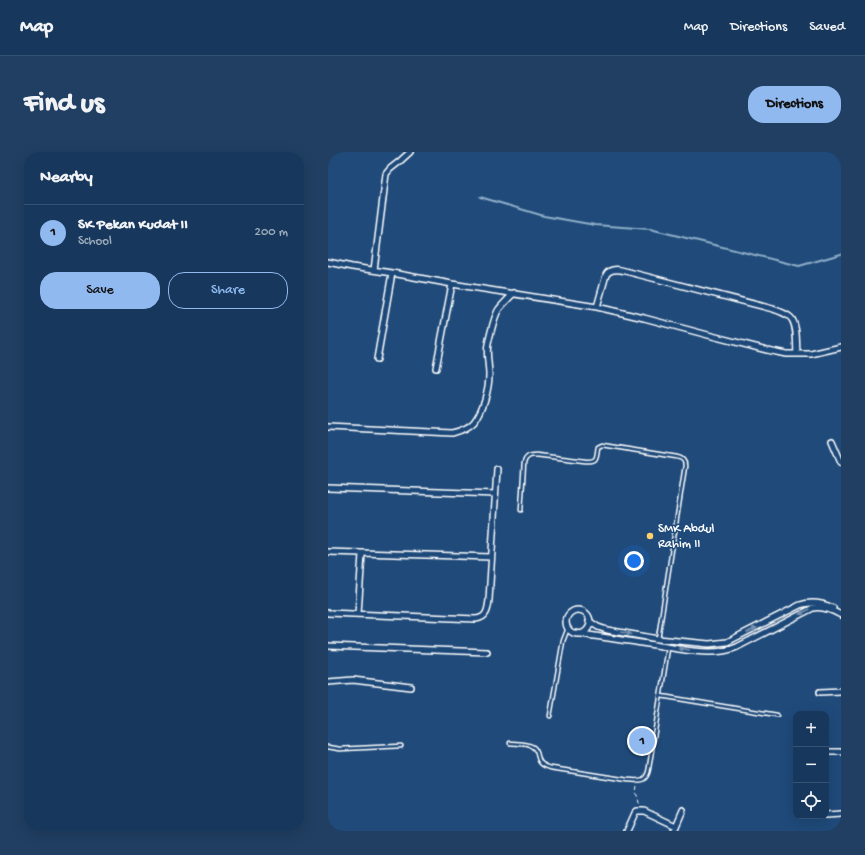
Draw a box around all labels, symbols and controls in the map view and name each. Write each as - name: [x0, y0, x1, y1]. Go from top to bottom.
- text: Map: [20, 16, 53, 39]
- text: Map: [684, 19, 708, 36]
- text: Directions: [730, 19, 787, 36]
- text: Saved: [809, 19, 845, 36]
- button: Directions: [748, 86, 841, 123]
- text: Find us: [24, 88, 104, 121]
- text: Nearby: [40, 168, 93, 188]
- text: SK Pekan Kudat II: [78, 216, 188, 234]
- text: 1: [50, 225, 56, 240]
- text: 200 m: [255, 225, 288, 240]
- text: School: [78, 234, 112, 249]
- button: Save: [40, 272, 160, 309]
- button: Share: [168, 272, 288, 309]
- place label: SMK Abdul Rahim II: [658, 522, 715, 552]
- marker: SMK Abdul Rahim II: [645, 531, 655, 541]
- your location: [624, 551, 644, 571]
- one-way arrow: [799, 609, 810, 615]
- one-way arrow: [746, 627, 758, 633]
- one-way arrow: [620, 630, 632, 636]
- one-way arrow: [678, 646, 690, 652]
- map controls: [793, 711, 829, 819]
- button: +: [793, 711, 829, 747]
- pin: 1: [629, 726, 655, 756]
- button: −: [793, 747, 829, 783]
- button: locate: [793, 783, 829, 819]

